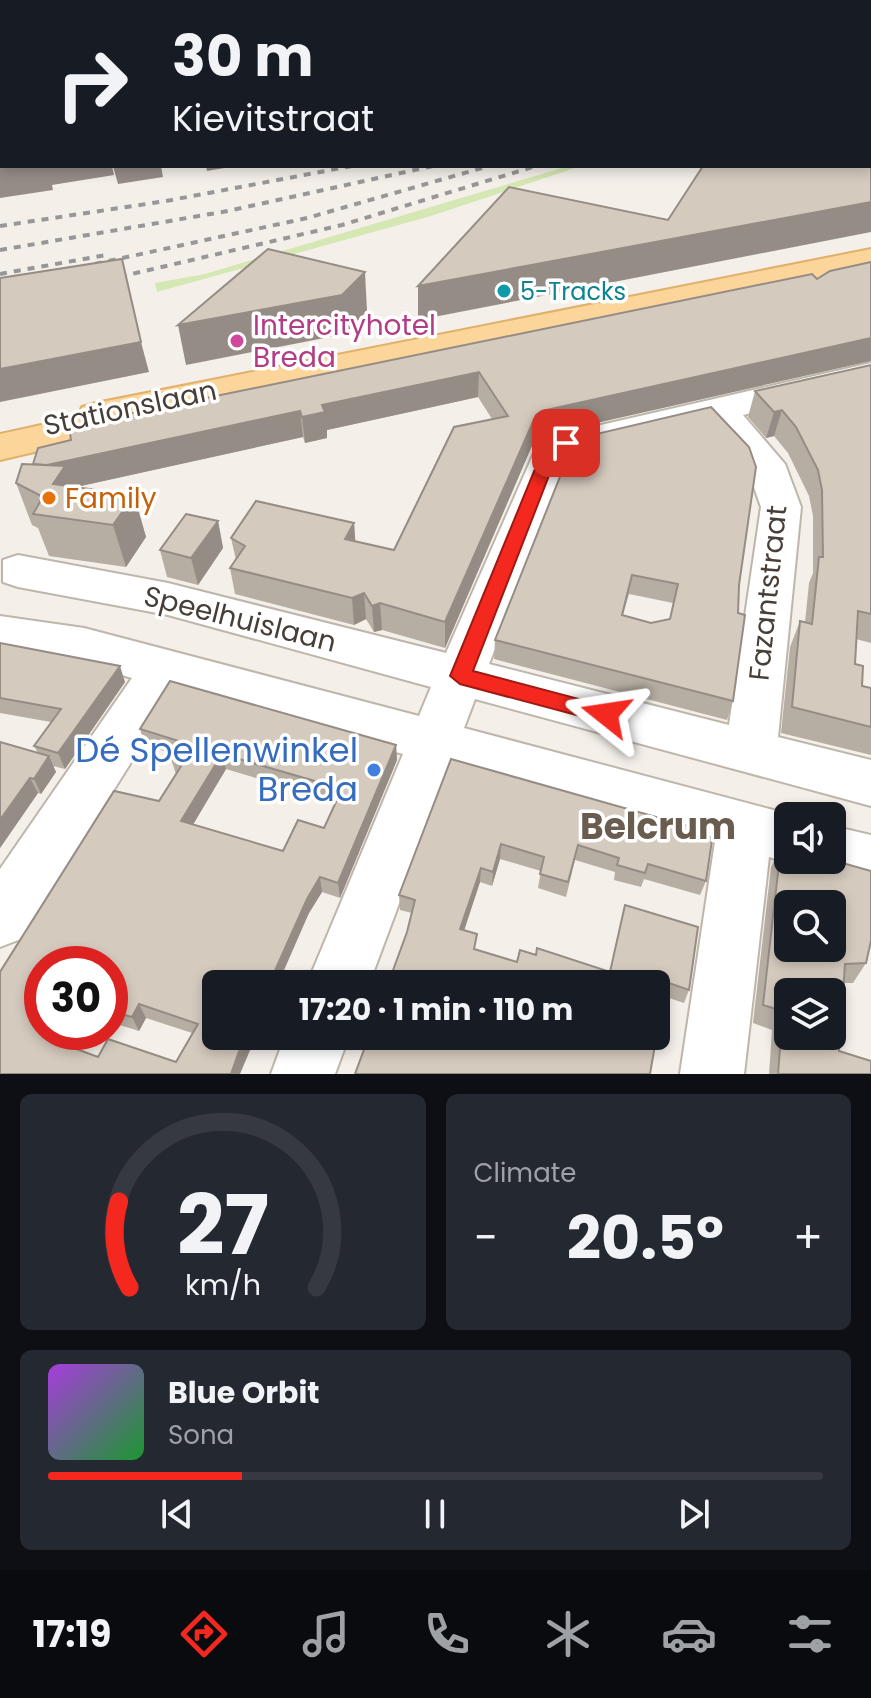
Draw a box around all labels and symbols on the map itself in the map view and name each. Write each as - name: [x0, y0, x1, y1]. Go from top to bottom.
- place label: 5-Tracks: [520, 275, 626, 308]
- marker: 5-Tracks: [495, 282, 513, 300]
- place label: Intercityhotel Breda: [253, 306, 436, 377]
- marker: Intercityhotel Breda: [228, 332, 246, 350]
- street label: Stationslaan: [40, 371, 220, 445]
- pin: [532, 409, 600, 477]
- place label: Family: [65, 479, 157, 518]
- marker: Family: [40, 489, 58, 507]
- street label: Fazantstraat: [739, 503, 797, 683]
- street label: Speelhuislaan: [140, 576, 340, 662]
- position arrow: [564, 672, 648, 756]
- place label: Dé Spellenwinkel Breda: [75, 726, 358, 813]
- marker: Dé Spellenwinkel Breda: [365, 761, 383, 779]
- district label: Belcrum: [580, 801, 736, 852]
- speed limit sign: 30: [24, 946, 128, 1050]

